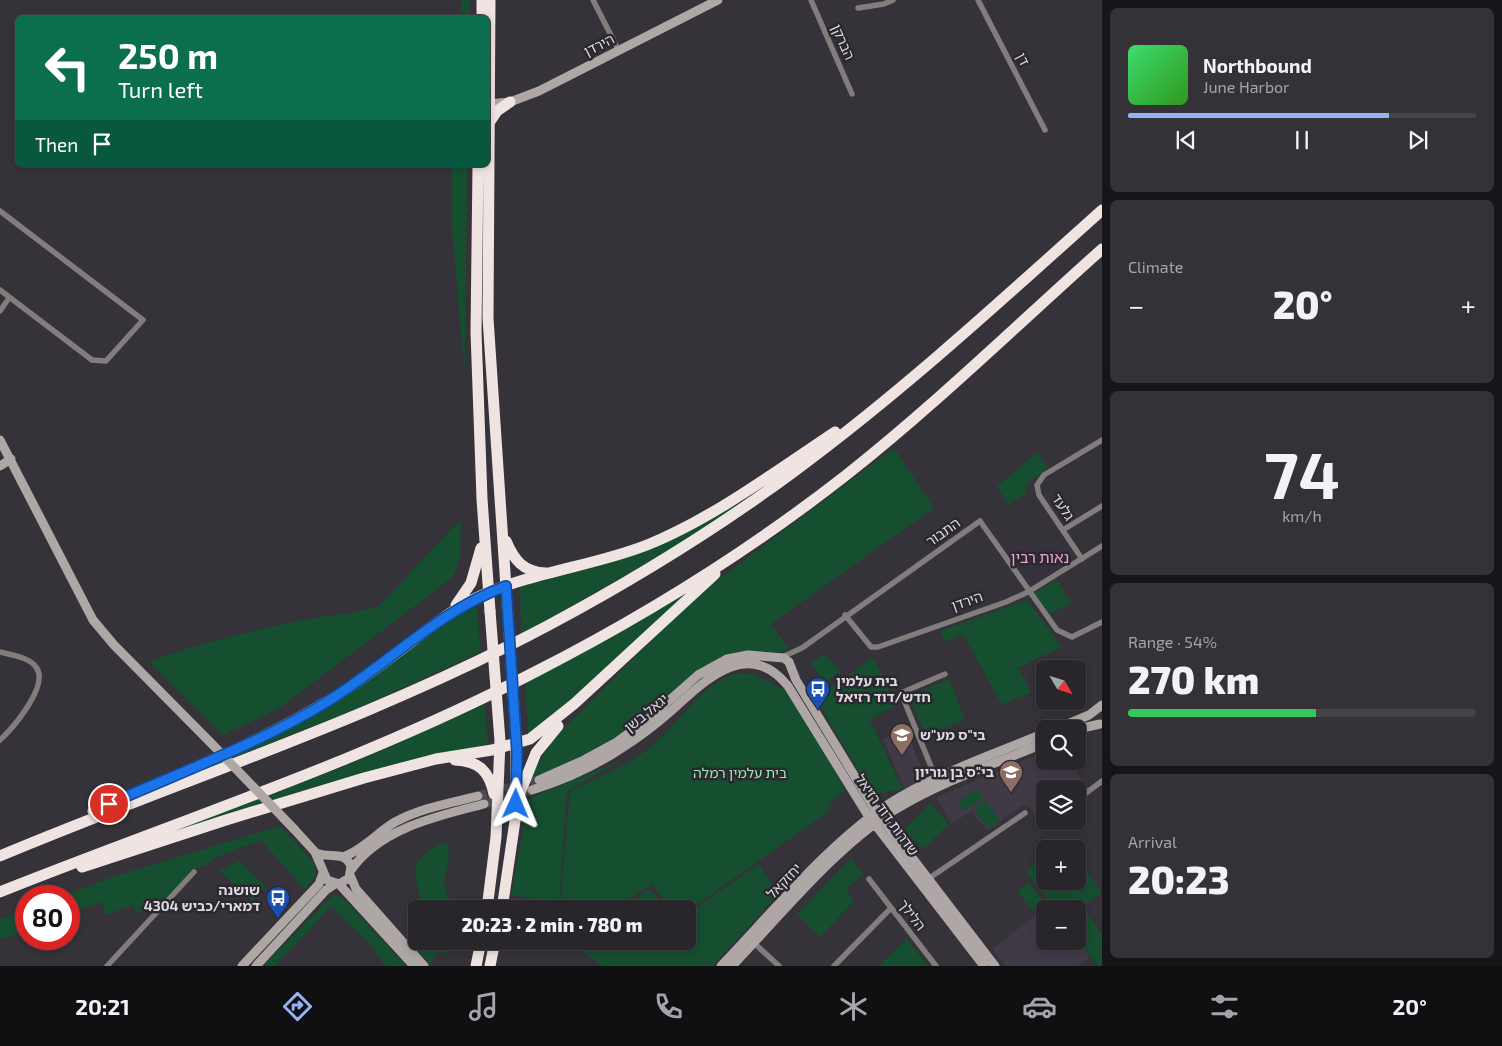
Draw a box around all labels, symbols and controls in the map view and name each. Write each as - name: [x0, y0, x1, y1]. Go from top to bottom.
- street label: הברקן: [828, 21, 859, 62]
- street label: הירדן: [581, 30, 617, 59]
- text: 250 m: [118, 34, 218, 76]
- icon: left: [35, 35, 100, 100]
- street label: דן: [1013, 49, 1034, 68]
- text: Northbound: [1203, 54, 1312, 77]
- text: Turn left: [118, 76, 203, 102]
- text: June Harbor: [1203, 77, 1290, 96]
- icon: previous: [1172, 126, 1200, 154]
- icon: pause: [1288, 126, 1316, 154]
- icon: next: [1404, 126, 1432, 154]
- icon: arrive: [88, 130, 116, 158]
- text: Then: [35, 133, 78, 156]
- text: Climate: [1128, 257, 1183, 276]
- text: 20°: [1273, 281, 1332, 327]
- text: −: [1128, 288, 1144, 322]
- text: +: [1461, 288, 1476, 322]
- text: 74: [1264, 434, 1340, 512]
- street label: גלעד: [1048, 490, 1078, 523]
- text: km/h: [1282, 506, 1322, 525]
- street label: התבור: [922, 514, 963, 549]
- district label: נאות רבין: [1011, 548, 1069, 566]
- street label: הירדן: [949, 587, 985, 614]
- text: Range · 54%: [1128, 632, 1217, 651]
- text: 270 km: [1128, 656, 1259, 702]
- north arrow: [1036, 660, 1086, 710]
- map controls: [1036, 660, 1086, 950]
- place label: בית עלמין חדש/דוד רזיאל: [836, 672, 931, 705]
- bus stop icon: בית עלמין חדש/דוד רזיאל: [805, 676, 831, 710]
- street label: יגאל בשן: [620, 690, 671, 735]
- button: search: [1036, 720, 1086, 770]
- school or university icon: בי"ס מע"ש: [889, 722, 915, 756]
- place label: בי"ס מע"ש: [920, 726, 986, 743]
- school or university icon: בי"ס בן גוריון: [998, 759, 1024, 793]
- place label: בי"ס בן גוריון: [915, 763, 994, 780]
- park label: בית עלמין רמלה: [693, 764, 787, 781]
- street label: שדרות דוד רזיאל: [852, 771, 923, 859]
- position arrow: [489, 777, 541, 829]
- button: layers: [1036, 780, 1086, 830]
- pin: [88, 783, 130, 825]
- icon: arrive: [95, 790, 123, 818]
- text: Arrival: [1128, 832, 1177, 851]
- button: +: [1036, 840, 1086, 890]
- text: 20:23: [1128, 856, 1229, 902]
- street label: יחזקאל: [763, 859, 805, 902]
- place label: שושנה דמארי/כביש 4304: [144, 881, 260, 914]
- speed limit sign: 80: [15, 885, 80, 950]
- bus stop icon: שושנה דמארי/כביש 4304: [265, 885, 291, 919]
- street label: הלילך: [895, 896, 930, 934]
- button: −: [1036, 900, 1086, 950]
- text: 20:23 · 2 min · 780 m: [461, 913, 643, 936]
- icon: directions: [280, 989, 315, 1024]
- icon: music: [466, 989, 501, 1024]
- icon: phone: [651, 989, 686, 1024]
- icon: climate: [836, 989, 871, 1024]
- icon: car: [1022, 989, 1057, 1024]
- icon: filters: [1207, 989, 1242, 1024]
- text: 20:21: [75, 993, 130, 1019]
- text: 20°: [1393, 993, 1427, 1019]

